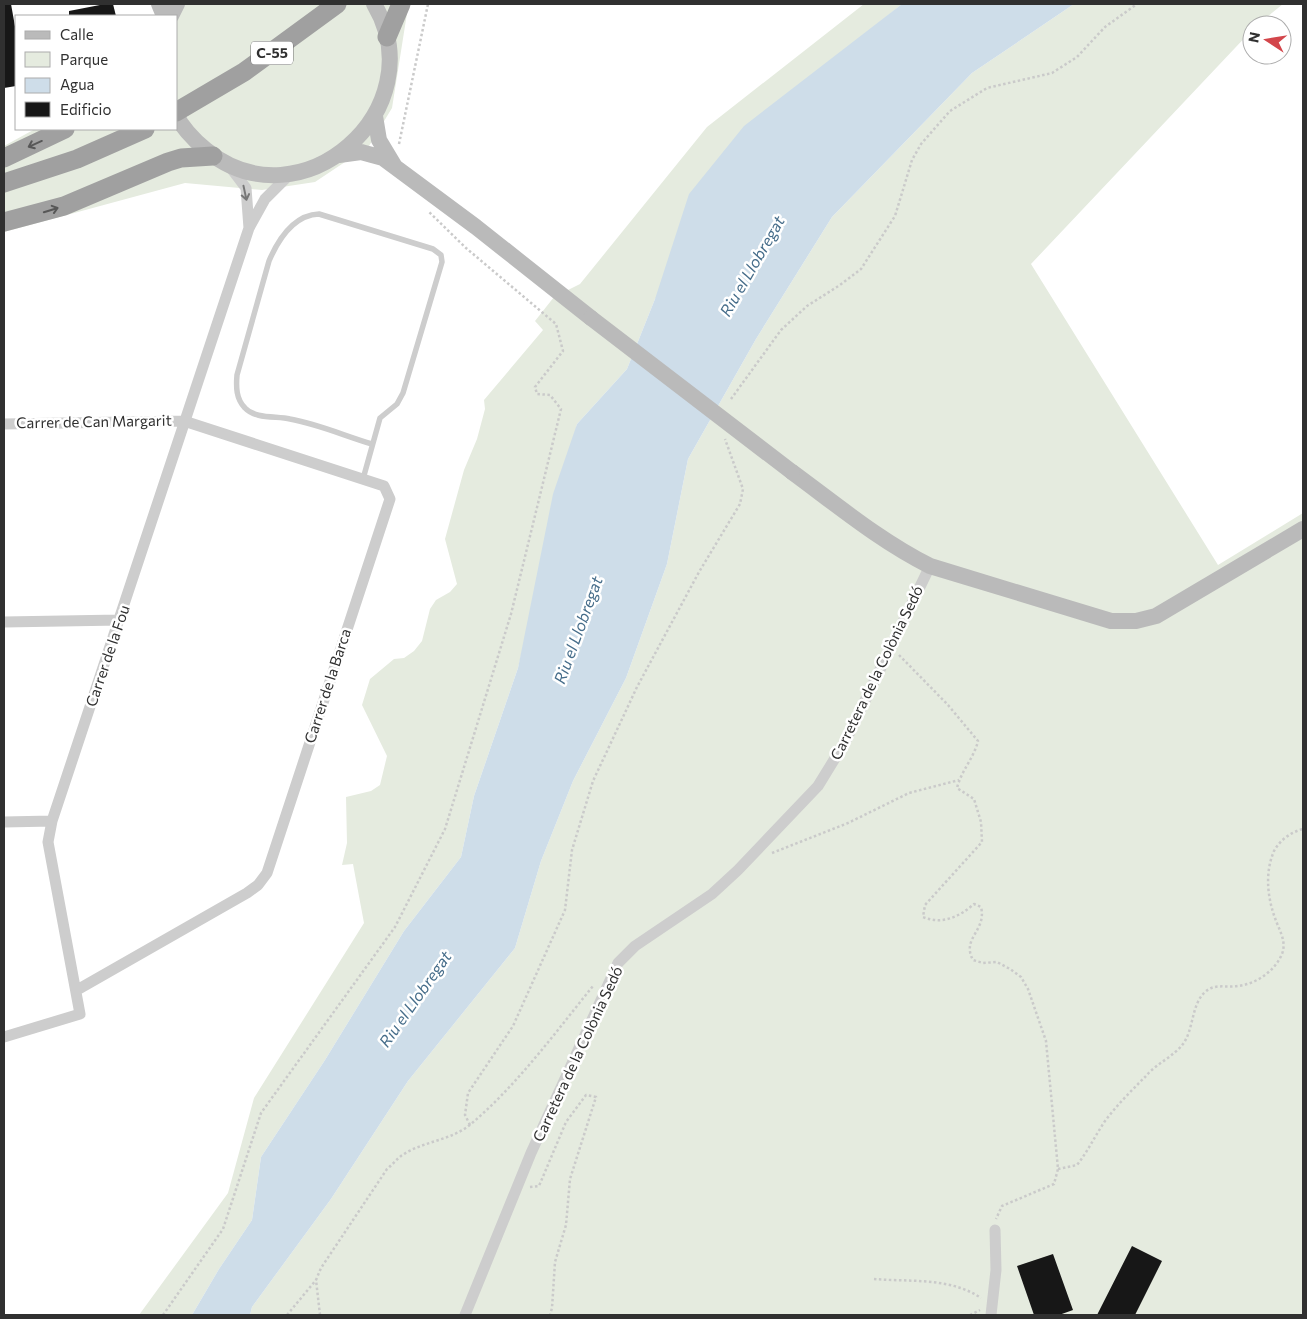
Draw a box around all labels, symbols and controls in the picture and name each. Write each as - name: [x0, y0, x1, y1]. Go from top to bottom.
- legend: [15, 15, 178, 130]
- north arrow: [1242, 15, 1292, 65]
- text: Calle: [60, 25, 94, 43]
- text: N: [1244, 30, 1263, 44]
- road number: C-55: [251, 42, 293, 64]
- text: Parque: [60, 50, 108, 68]
- text: Agua: [60, 75, 94, 93]
- text: Edificio: [60, 100, 111, 118]
- one-way arrow: [28, 140, 43, 150]
- one-way arrow: [241, 185, 250, 201]
- one-way arrow: [43, 204, 59, 214]
- water label: Riu el Llobregat: [715, 212, 788, 319]
- street label: Carrer de Can Margarit: [16, 411, 172, 431]
- water label: Riu el Llobregat: [549, 573, 606, 686]
- street label: Carretera de la Colònia Sedó: [826, 582, 926, 763]
- street label: Carrer de la Fou: [81, 603, 133, 709]
- street label: Carrer de la Barca: [300, 626, 354, 745]
- water label: Riu el Llobregat: [374, 947, 455, 1050]
- street label: Carretera de la Colònia Sedó: [528, 963, 626, 1144]

